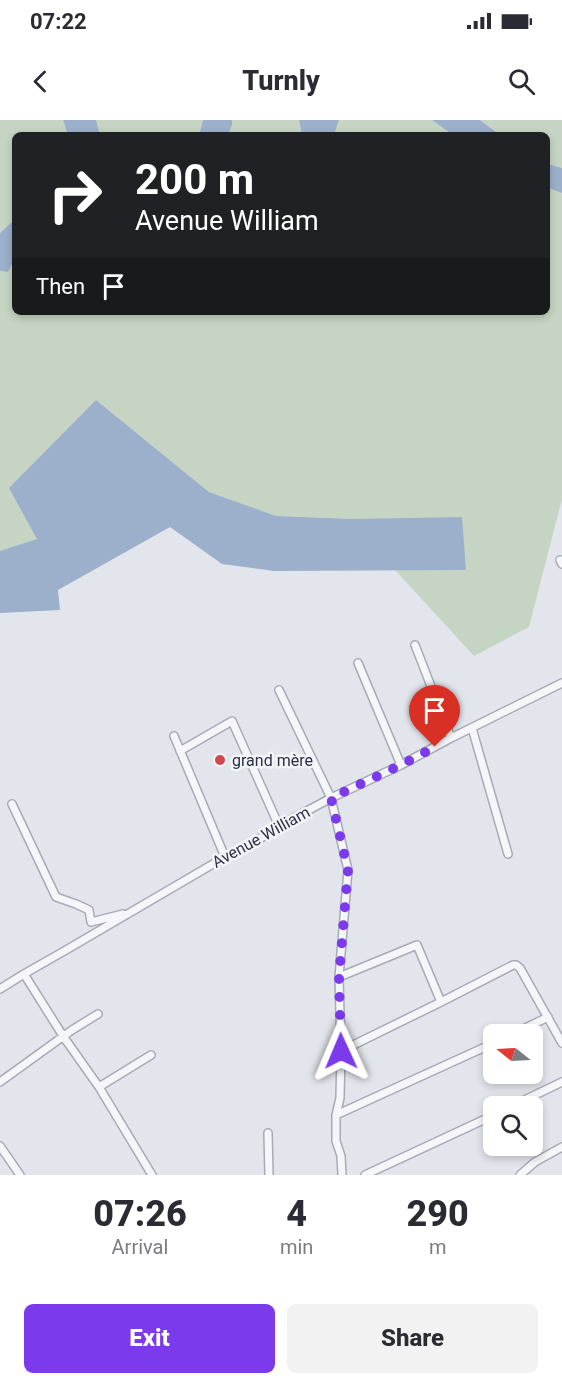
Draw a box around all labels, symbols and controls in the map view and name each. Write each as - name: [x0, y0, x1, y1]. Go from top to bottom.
- text: 07:22: [30, 9, 87, 34]
- icon: back: [24, 65, 57, 98]
- text: Turnly: [242, 65, 320, 97]
- icon: search: [505, 65, 538, 98]
- text: 200 m: [135, 155, 254, 204]
- icon: right: [36, 156, 114, 234]
- text: Avenue William: [135, 205, 319, 237]
- icon: arrive: [97, 270, 130, 303]
- text: Then: [36, 274, 85, 299]
- pin: [409, 685, 460, 747]
- icon: arrive: [418, 694, 451, 727]
- place label: grand mère: [232, 751, 313, 770]
- marker: grand mère: [213, 753, 227, 767]
- street label: Avenue William: [209, 802, 313, 872]
- position arrow: [309, 1019, 373, 1083]
- north arrow: [483, 1024, 543, 1084]
- map controls: [483, 1024, 543, 1156]
- button: search: [483, 1096, 543, 1156]
- text: 07:26: [93, 1193, 187, 1235]
- text: 4: [286, 1193, 307, 1235]
- text: 290: [407, 1193, 469, 1235]
- text: Arrival: [112, 1235, 168, 1259]
- text: min: [280, 1235, 313, 1259]
- text: m: [429, 1235, 446, 1259]
- button: Exit: [24, 1304, 275, 1373]
- button: Share: [287, 1304, 538, 1373]

